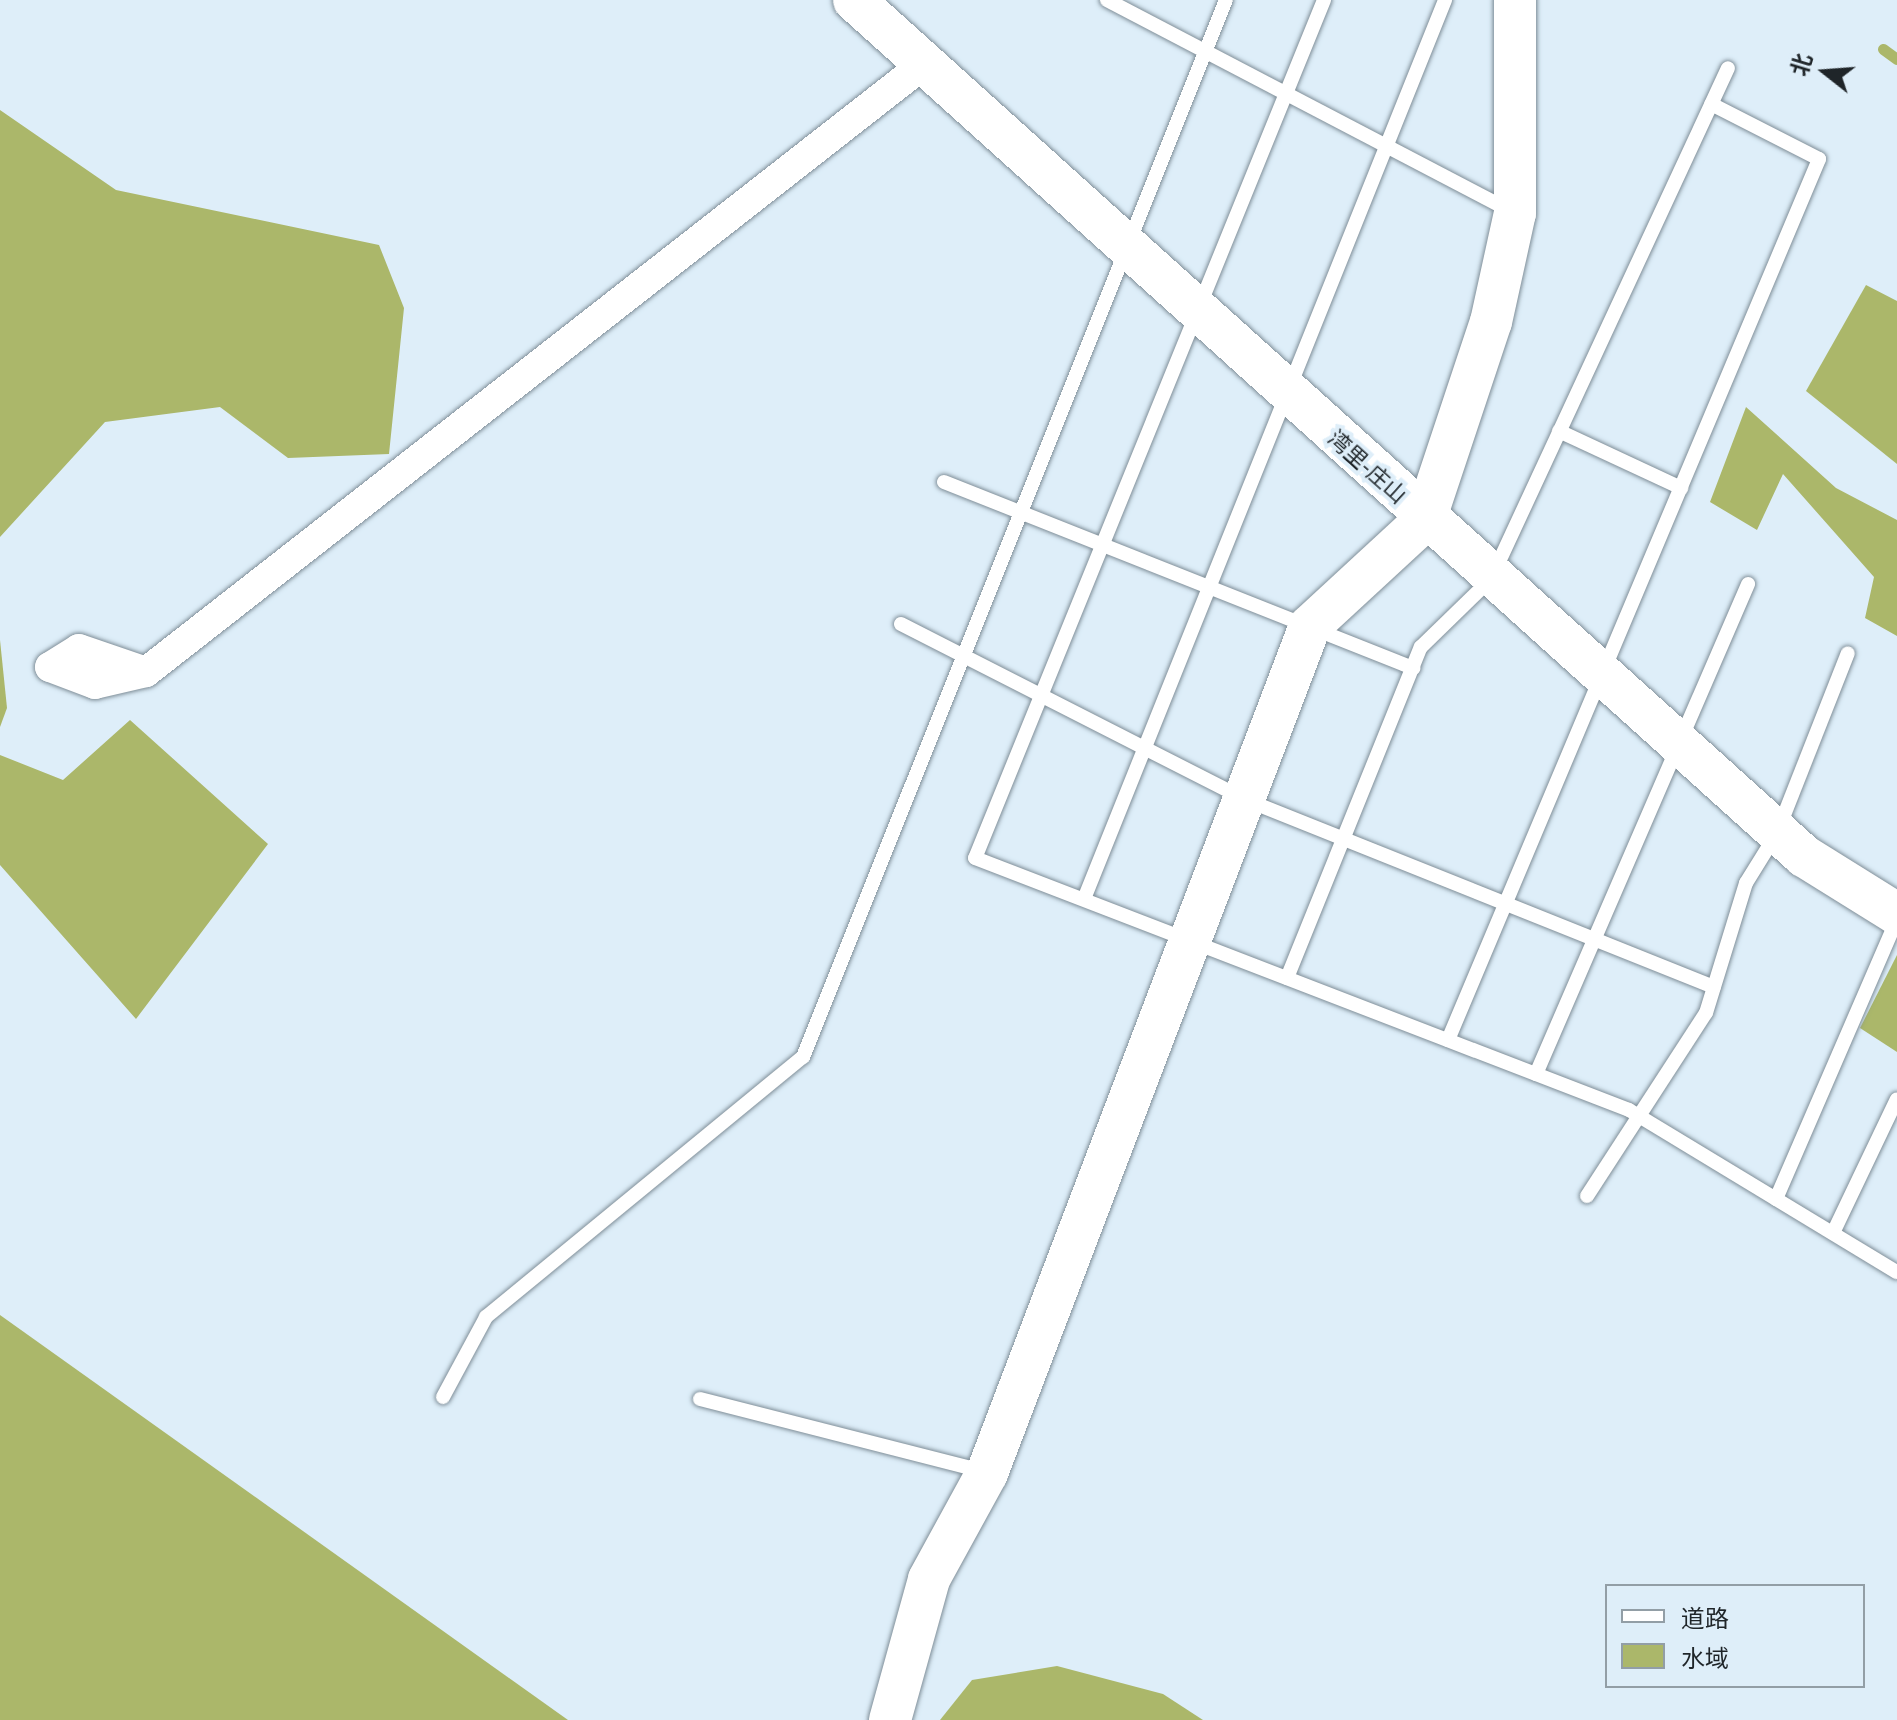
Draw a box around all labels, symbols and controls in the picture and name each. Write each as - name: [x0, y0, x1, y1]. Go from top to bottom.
- north arrow: [1785, 32, 1865, 112]
- text: 北: [1786, 51, 1817, 79]
- street label: 湾里-庄山: [1323, 425, 1411, 509]
- legend: [1605, 1584, 1865, 1688]
- text: 道路: [1681, 1605, 1729, 1633]
- text: 水域: [1681, 1645, 1729, 1673]

